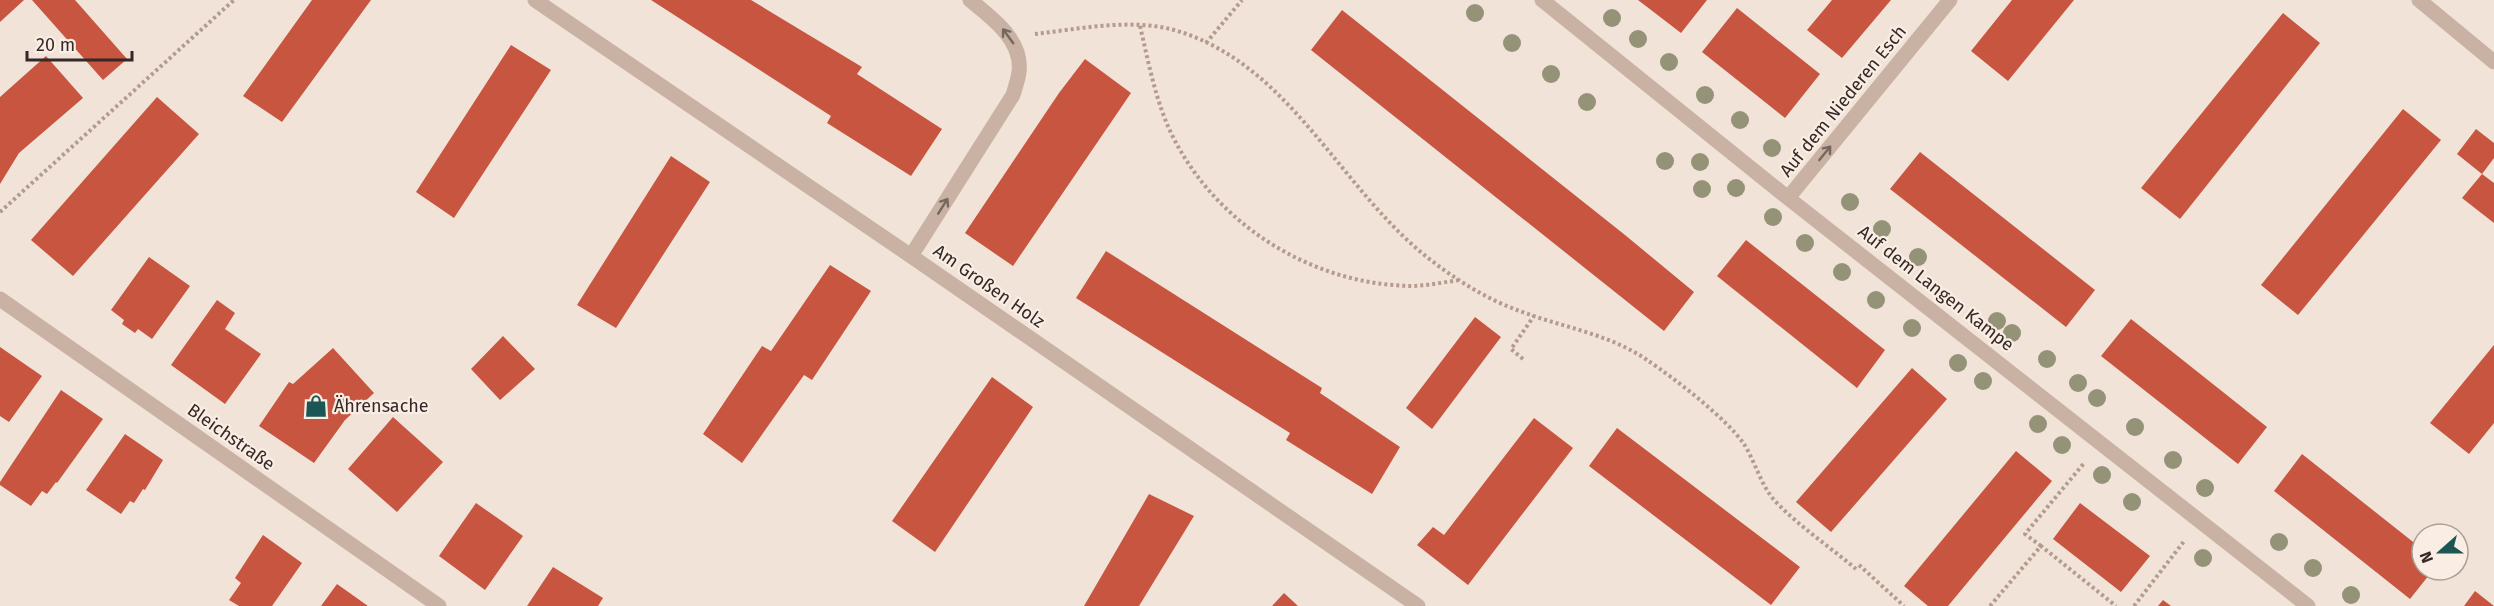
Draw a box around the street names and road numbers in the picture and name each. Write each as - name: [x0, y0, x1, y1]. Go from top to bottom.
- street label: Auf dem Niederen Esch: [1775, 21, 1911, 181]
- street label: Auf dem Langen Kampe: [1854, 220, 2018, 356]
- street label: Am Großen Holz: [929, 240, 1049, 333]
- street label: Bleichstraße: [183, 399, 279, 475]

